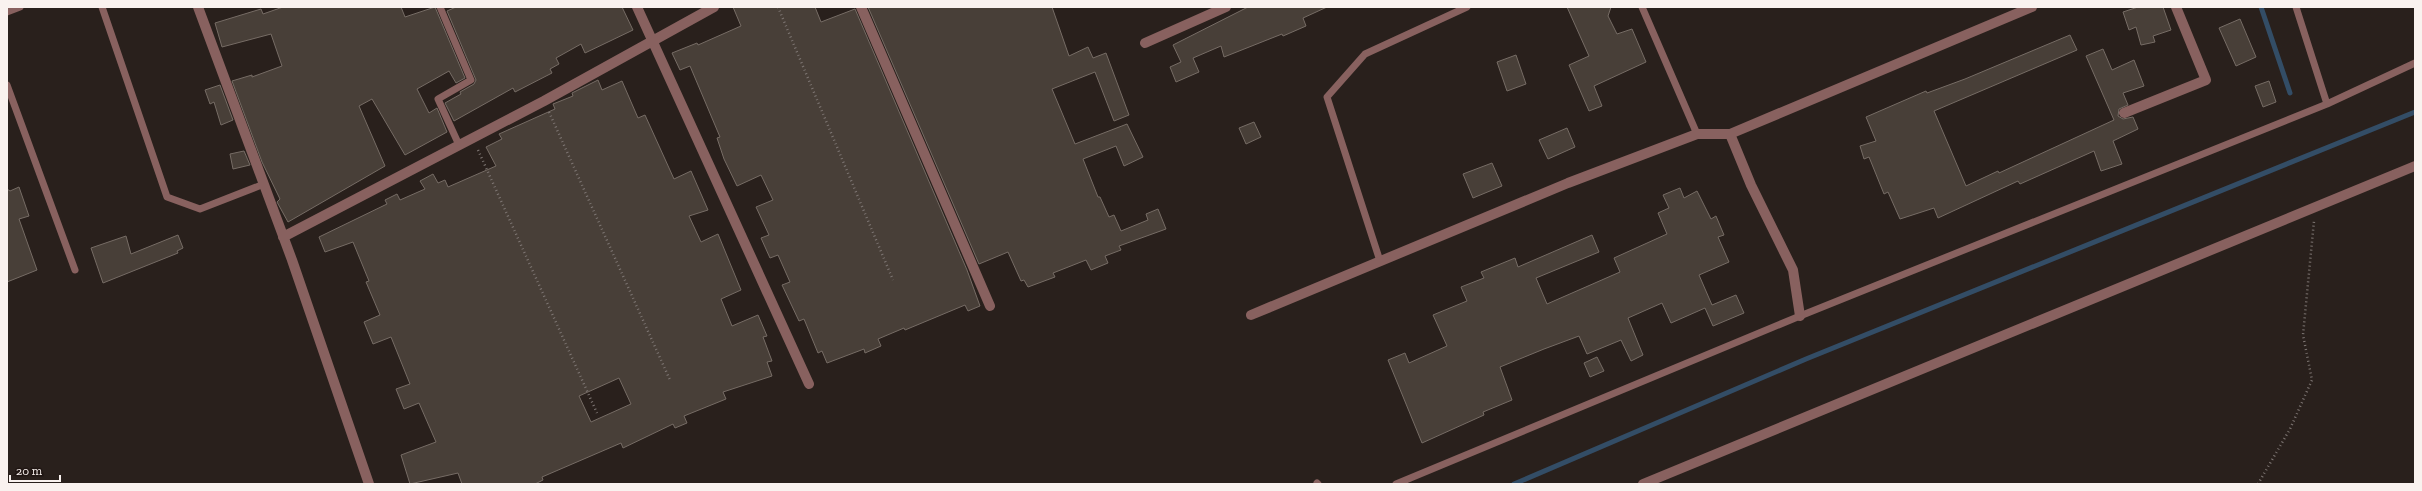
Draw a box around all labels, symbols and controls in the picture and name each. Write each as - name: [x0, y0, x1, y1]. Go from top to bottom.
- scale bar: [10, 457, 60, 483]
- text: 20 m: [16, 464, 43, 478]

